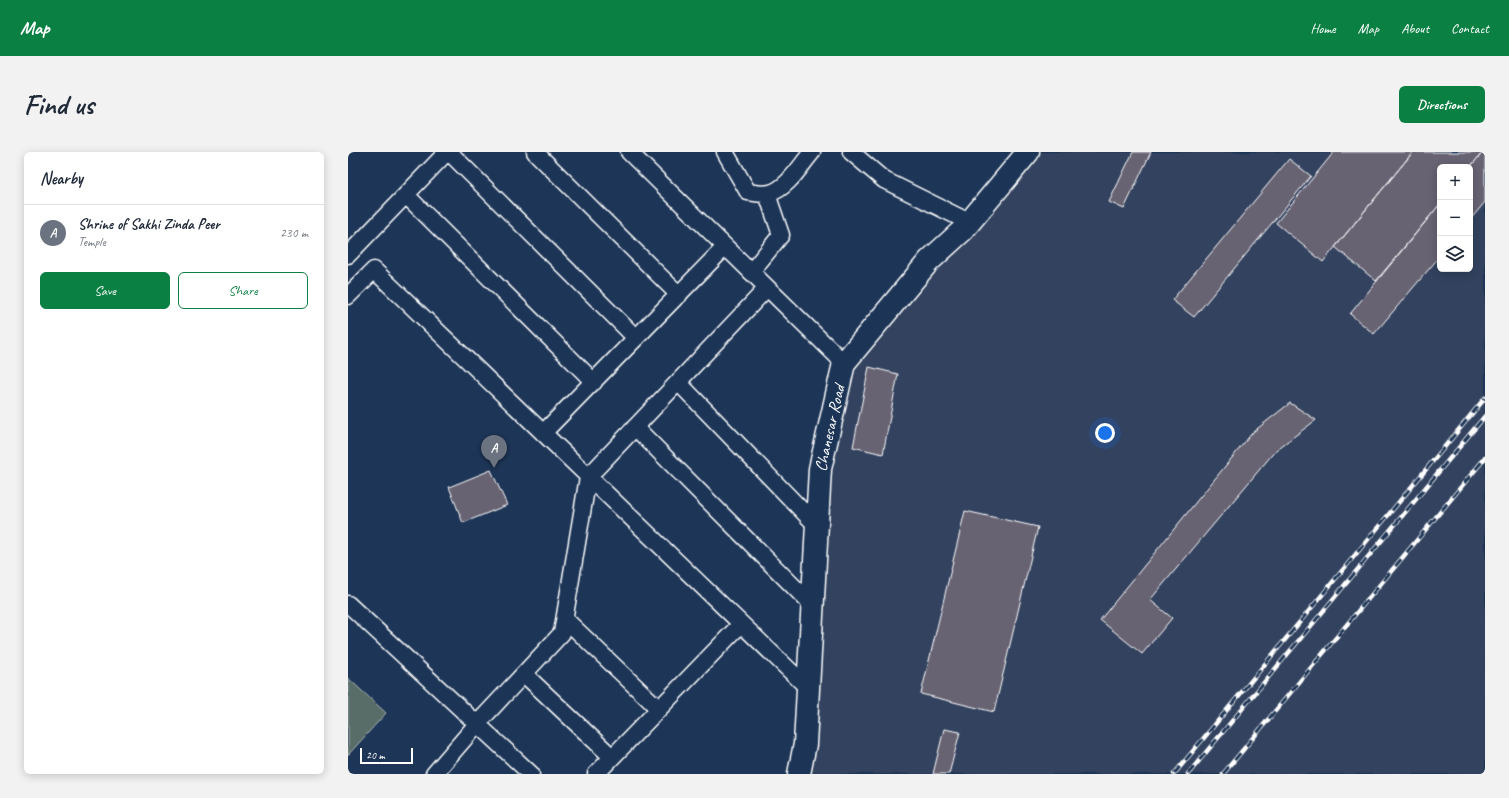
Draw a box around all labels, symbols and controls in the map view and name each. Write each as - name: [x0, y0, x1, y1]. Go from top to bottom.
- text: Map: [20, 16, 50, 40]
- text: Home: [1310, 20, 1336, 37]
- text: Map: [1358, 20, 1379, 37]
- text: About: [1401, 20, 1429, 37]
- text: Contact: [1451, 20, 1489, 37]
- button: Directions: [1399, 86, 1485, 123]
- text: Find us: [24, 87, 94, 122]
- map controls: [1437, 164, 1473, 272]
- button: +: [1437, 164, 1473, 200]
- text: Nearby: [40, 168, 83, 189]
- button: −: [1437, 200, 1473, 236]
- text: Shrine of Sakhi Zinda Peer: [78, 215, 220, 234]
- text: A: [50, 225, 56, 241]
- text: 230 m: [280, 225, 308, 241]
- text: Temple: [78, 234, 106, 250]
- button: layers: [1437, 236, 1473, 272]
- button: Save: [40, 272, 170, 309]
- button: Share: [178, 272, 308, 309]
- street label: Chanesar Road: [810, 380, 850, 473]
- your location: [1095, 423, 1115, 443]
- pin: A: [481, 435, 507, 468]
- scale bar: [360, 746, 413, 765]
- text: 20 m: [366, 748, 385, 762]

